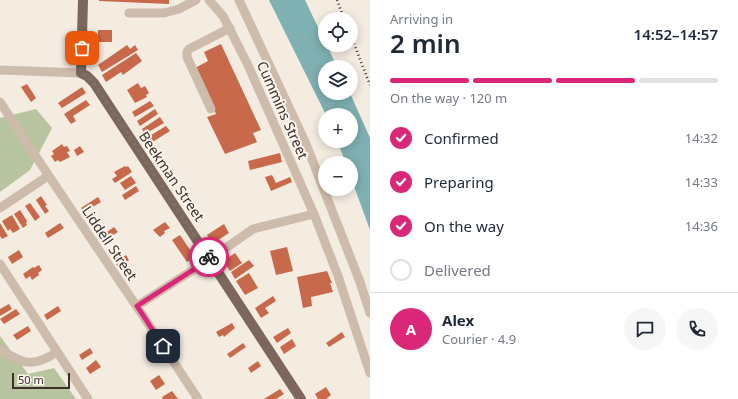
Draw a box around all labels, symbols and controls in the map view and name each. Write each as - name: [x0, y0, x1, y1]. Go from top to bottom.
- text: Arriving in: [390, 10, 453, 28]
- map controls: [318, 12, 358, 196]
- button: locate: [318, 12, 358, 52]
- text: 14:52–14:57: [634, 24, 718, 44]
- text: 2 min: [390, 25, 461, 61]
- pin: [65, 31, 99, 65]
- icon: bag: [71, 37, 93, 59]
- street label: Cummins Street: [253, 58, 313, 162]
- button: layers: [318, 60, 358, 100]
- text: On the way · 120 m: [390, 89, 507, 107]
- button: +: [318, 108, 358, 148]
- street label: Beekman Street: [135, 127, 209, 225]
- icon: check: [390, 127, 412, 149]
- text: Confirmed: [424, 128, 499, 148]
- text: 14:32: [685, 129, 718, 147]
- button: −: [318, 156, 358, 196]
- icon: check: [390, 171, 412, 193]
- text: Preparing: [424, 172, 494, 192]
- text: 14:33: [685, 173, 718, 191]
- street label: Liddell Street: [78, 202, 142, 284]
- icon: check: [390, 215, 412, 237]
- text: On the way: [424, 216, 504, 236]
- text: 14:36: [685, 217, 718, 235]
- courier: [189, 237, 229, 277]
- icon: bike: [198, 246, 220, 268]
- text: Delivered: [424, 260, 491, 280]
- button: chat: [624, 308, 666, 350]
- button: phone: [676, 308, 718, 350]
- text: Alex: [442, 310, 474, 330]
- text: A: [406, 319, 416, 339]
- pin: [146, 329, 180, 363]
- text: Courier · 4.9: [442, 330, 516, 348]
- icon: home: [152, 335, 174, 357]
- scale bar: [12, 371, 70, 390]
- text: 50 m: [18, 372, 44, 387]

